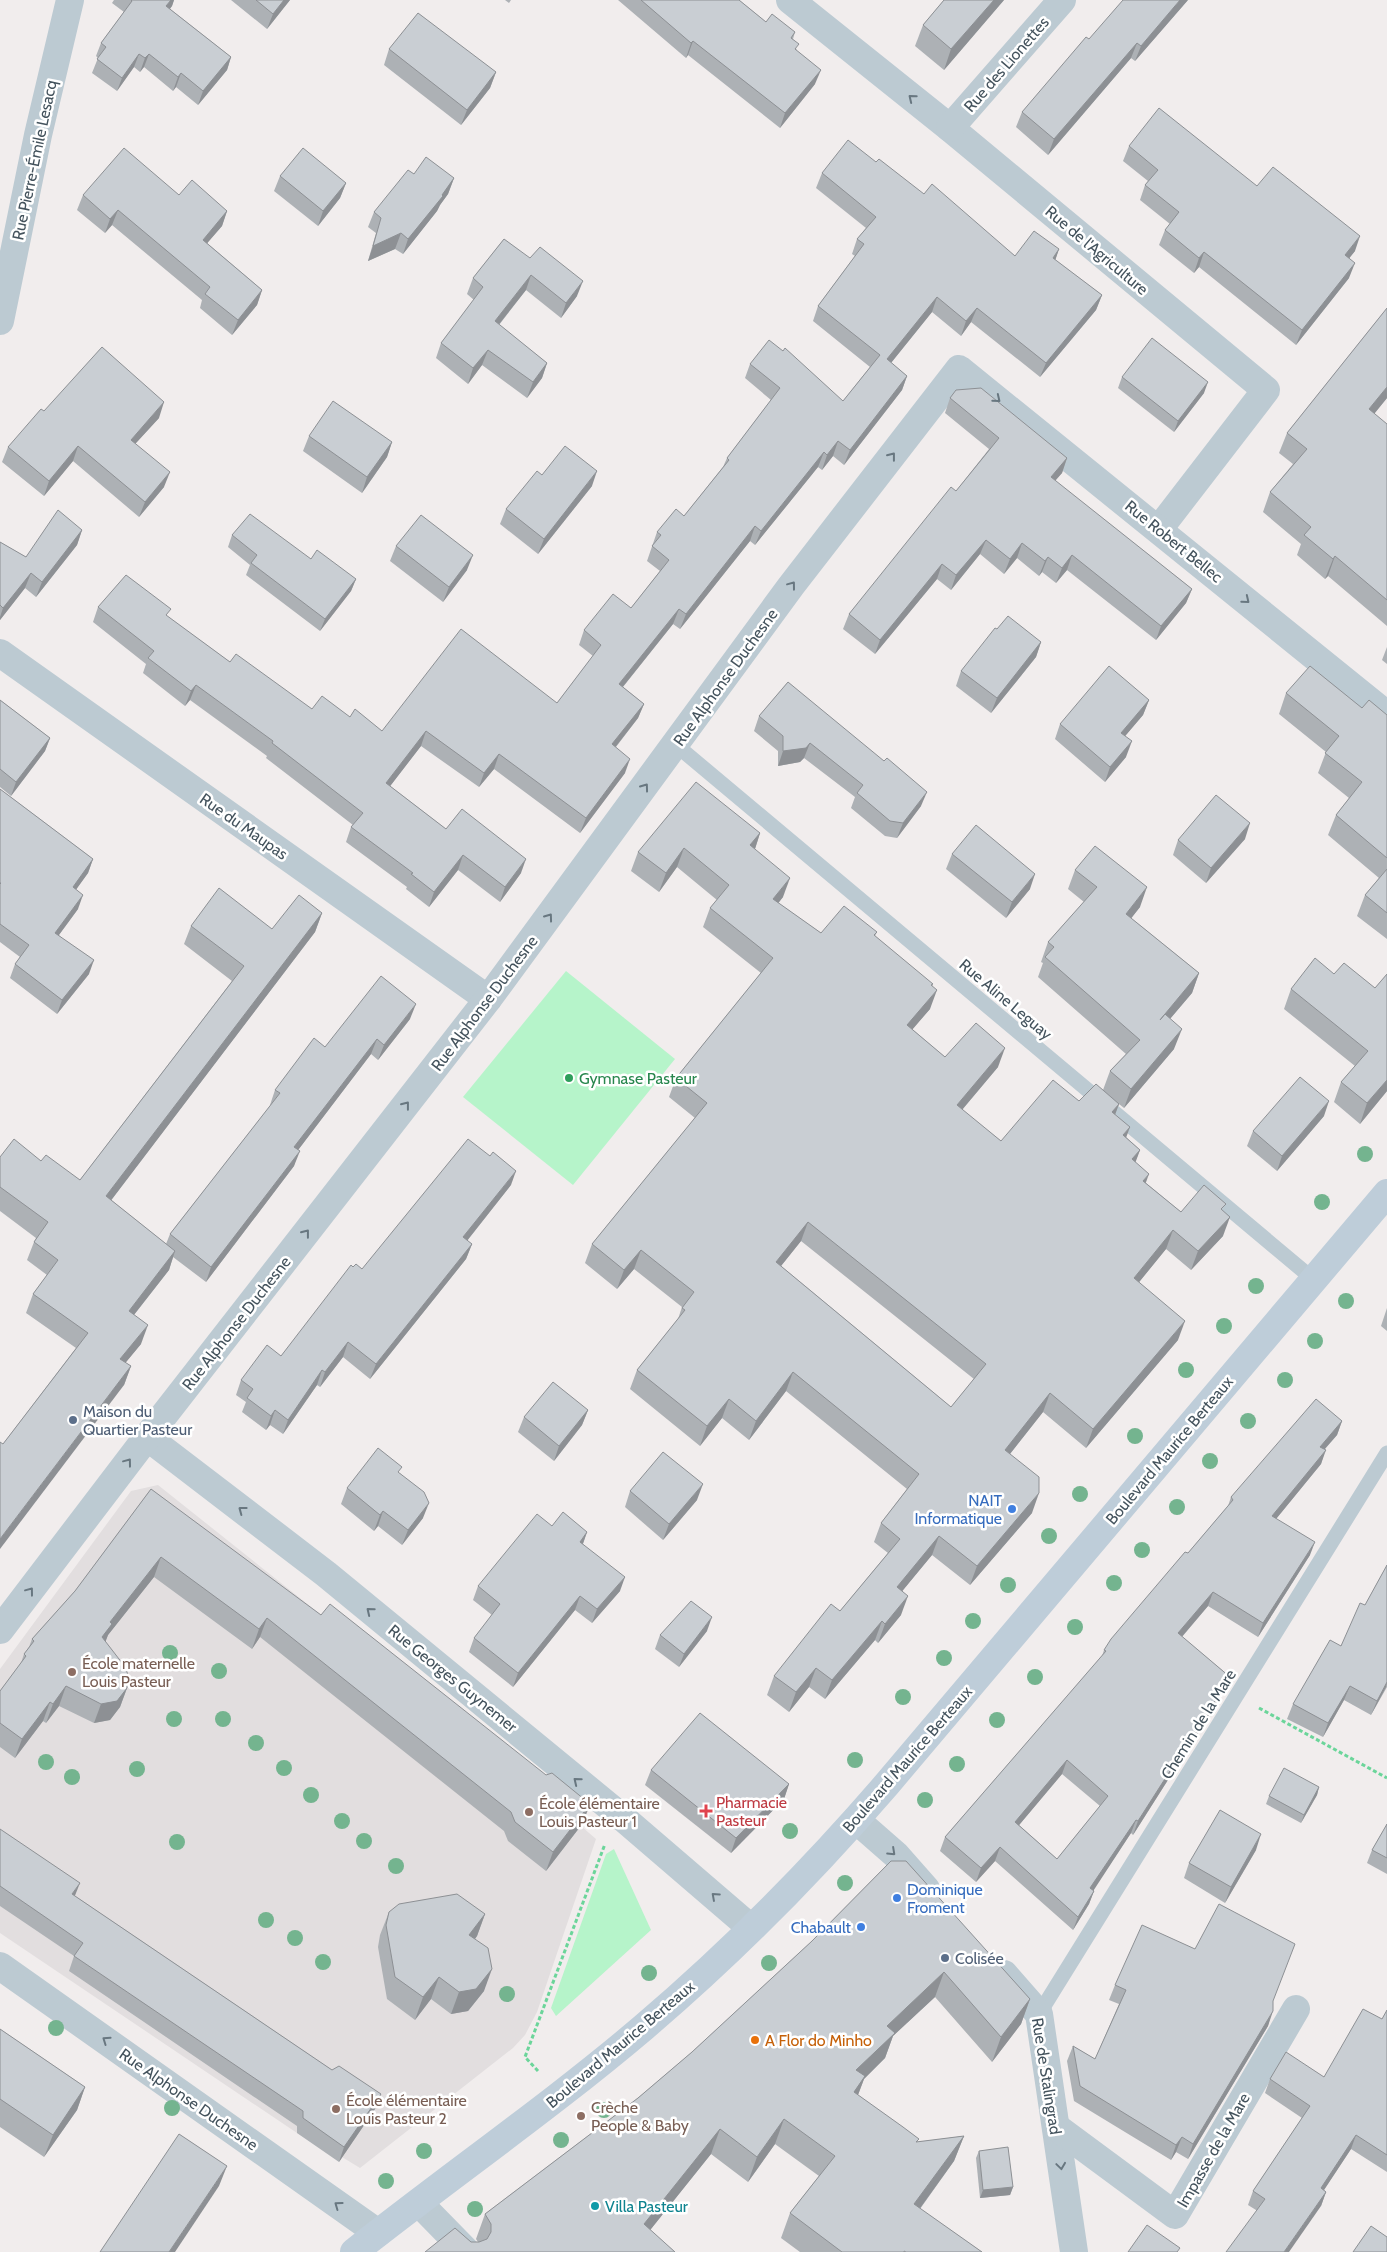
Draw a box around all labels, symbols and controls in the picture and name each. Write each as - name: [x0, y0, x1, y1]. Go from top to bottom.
- street label: Rue des Lionettes: [960, 13, 1053, 116]
- street label: Rue Pierre-Émile Lesacq: [8, 78, 61, 242]
- one-way arrow: [909, 94, 918, 103]
- street label: Rue de l'Agriculture: [1041, 202, 1152, 299]
- one-way arrow: [991, 394, 1000, 402]
- one-way arrow: [886, 453, 894, 462]
- street label: Rue Robert Bellec: [1121, 496, 1226, 586]
- one-way arrow: [787, 582, 795, 591]
- one-way arrow: [1240, 594, 1249, 603]
- street label: Rue Alphonse Duchesne: [669, 605, 781, 750]
- one-way arrow: [639, 783, 648, 793]
- street label: Rue du Maupas: [196, 789, 292, 864]
- one-way arrow: [543, 914, 551, 923]
- street label: Rue Alphonse Duchesne: [427, 932, 542, 1075]
- street label: Rue Aline Leguay: [955, 955, 1056, 1044]
- place label: Gymnase Pasteur: [579, 1069, 698, 1088]
- marker: Gymnase Pasteur: [563, 1072, 575, 1084]
- one-way arrow: [400, 1101, 409, 1111]
- one-way arrow: [301, 1230, 309, 1239]
- street label: Rue Alphonse Duchesne: [178, 1253, 295, 1394]
- street label: Boulevard Maurice Berteaux: [1102, 1372, 1237, 1528]
- place label: Maison du Quartier Pasteur: [83, 1402, 193, 1439]
- marker: Maison du Quartier Pasteur: [67, 1414, 79, 1426]
- one-way arrow: [123, 1459, 131, 1468]
- place label: NAIT Informatique: [914, 1491, 1002, 1528]
- marker: NAIT Informatique: [1006, 1503, 1018, 1515]
- one-way arrow: [239, 1507, 248, 1516]
- one-way arrow: [24, 1587, 33, 1597]
- one-way arrow: [367, 1608, 376, 1616]
- street label: Rue Georges Guynemer: [384, 1621, 522, 1737]
- place label: École maternelle Louis Pasteur: [82, 1654, 195, 1691]
- marker: École maternelle Louis Pasteur: [66, 1666, 78, 1678]
- street label: Chemin de la Mare: [1157, 1666, 1240, 1783]
- street label: Boulevard Maurice Berteaux: [839, 1682, 976, 1836]
- one-way arrow: [573, 1777, 582, 1786]
- place label: Pharmacie Pasteur: [716, 1793, 787, 1830]
- place label: École élémentaire Louis Pasteur 1: [539, 1794, 660, 1831]
- marker: Pharmacie Pasteur: [700, 1805, 712, 1817]
- marker: École élémentaire Louis Pasteur 1: [523, 1806, 535, 1818]
- one-way arrow: [887, 1846, 896, 1855]
- place label: Dominique Froment: [907, 1880, 983, 1917]
- marker: Dominique Froment: [891, 1892, 903, 1904]
- one-way arrow: [711, 1893, 720, 1902]
- place label: Chabault: [791, 1918, 852, 1937]
- marker: Chabault: [855, 1921, 867, 1933]
- place label: Colisée: [955, 1949, 1004, 1968]
- marker: Colisée: [939, 1952, 951, 1964]
- street label: Boulevard Maurice Berteaux: [542, 1977, 699, 2112]
- street label: Rue de Stalingrad: [1028, 2016, 1065, 2136]
- place label: A Flor do Minho: [765, 2031, 872, 2050]
- marker: A Flor do Minho: [749, 2034, 761, 2046]
- one-way arrow: [102, 2037, 111, 2046]
- street label: Rue Alphonse Duchesne: [116, 2044, 262, 2154]
- street label: Impasse de la Mare: [1173, 2090, 1254, 2211]
- place label: École élémentaire Louis Pasteur 2: [346, 2091, 467, 2128]
- place label: Crèche People & Baby: [591, 2098, 689, 2135]
- marker: École élémentaire Louis Pasteur 2: [330, 2103, 342, 2115]
- marker: Crèche People & Baby: [575, 2110, 587, 2122]
- one-way arrow: [1056, 2162, 1066, 2171]
- place label: Villa Pasteur: [605, 2197, 689, 2216]
- marker: Villa Pasteur: [589, 2200, 601, 2212]
- one-way arrow: [334, 2202, 344, 2211]

